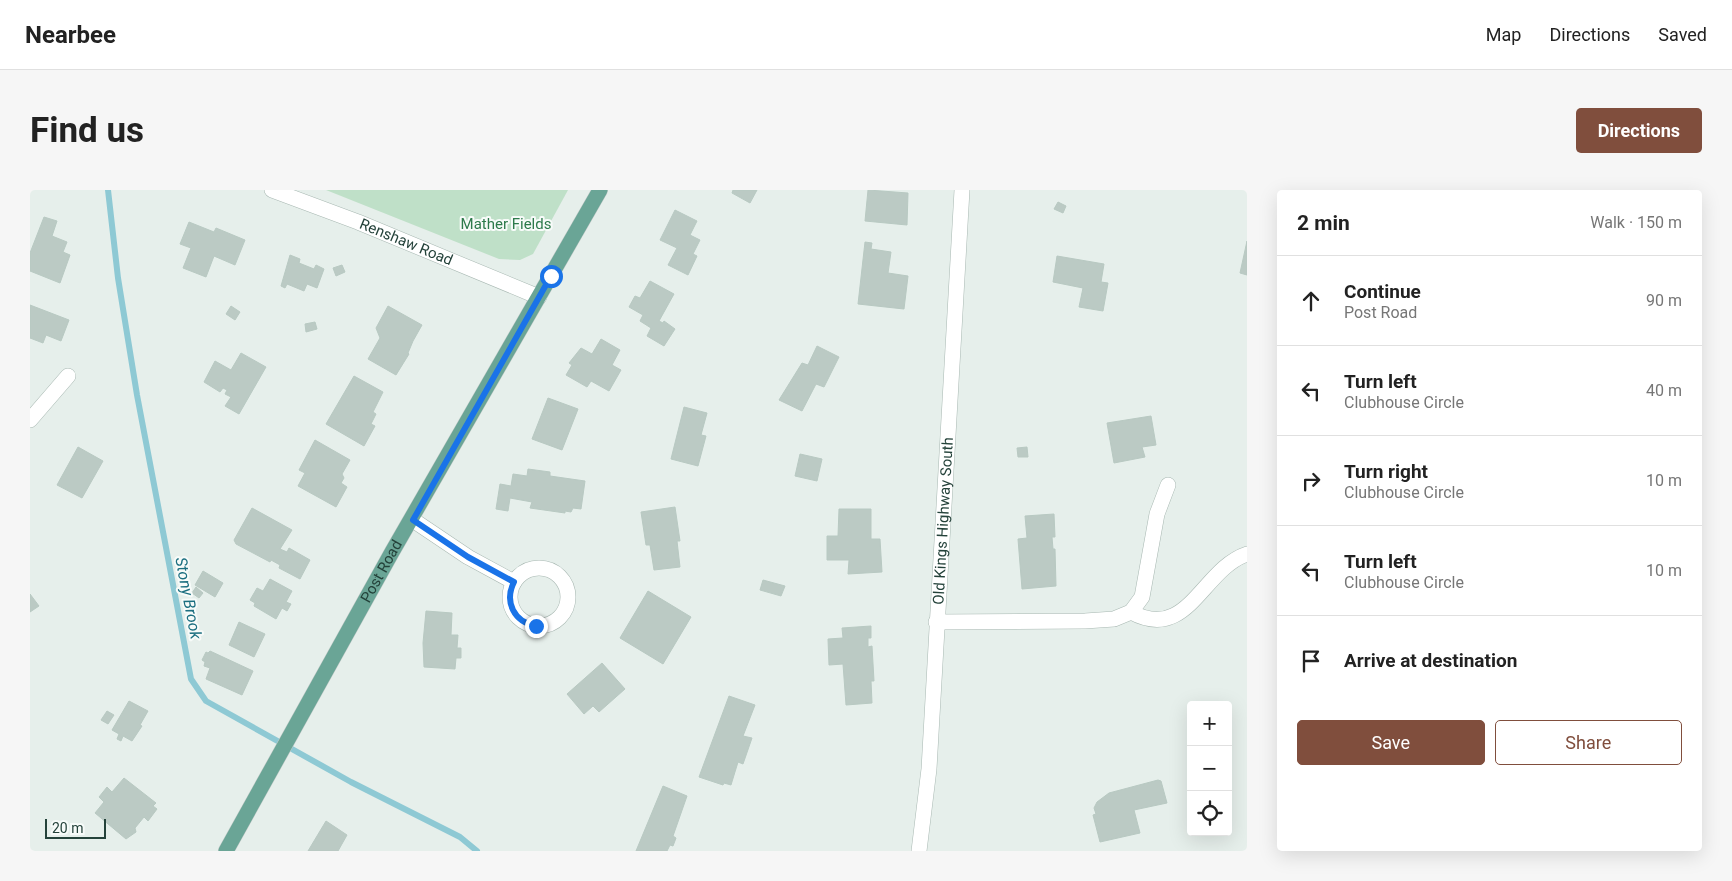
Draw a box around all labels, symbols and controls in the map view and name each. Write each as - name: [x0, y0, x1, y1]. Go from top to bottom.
- text: Nearbee: [25, 21, 116, 49]
- text: Map: [1486, 24, 1521, 45]
- text: Directions: [1549, 24, 1630, 45]
- text: Saved: [1658, 24, 1707, 45]
- button: Directions: [1576, 108, 1702, 153]
- text: Find us: [30, 110, 144, 151]
- text: 2 min: [1297, 211, 1350, 235]
- text: Walk · 150 m: [1590, 213, 1682, 232]
- street label: Renshaw Road: [357, 215, 456, 269]
- park label: Mather Fields: [461, 215, 551, 233]
- route start: [540, 265, 563, 288]
- text: Continue: [1344, 280, 1421, 303]
- icon: ahead: [1297, 287, 1325, 315]
- text: 90 m: [1646, 291, 1682, 310]
- text: Post Road: [1344, 303, 1417, 322]
- text: Turn left: [1344, 370, 1417, 393]
- icon: left: [1297, 377, 1325, 405]
- text: 40 m: [1646, 381, 1682, 400]
- text: Clubhouse Circle: [1344, 393, 1464, 412]
- street label: Old Kings Highway South: [929, 437, 957, 605]
- text: Turn right: [1344, 460, 1428, 483]
- icon: right: [1297, 467, 1325, 495]
- text: 10 m: [1646, 471, 1682, 490]
- text: Clubhouse Circle: [1344, 483, 1464, 502]
- street label: Post Road: [357, 537, 406, 606]
- text: Turn left: [1344, 550, 1417, 573]
- water label: Stony Brook: [171, 555, 206, 642]
- icon: left: [1297, 557, 1325, 585]
- text: 10 m: [1646, 561, 1682, 580]
- text: Clubhouse Circle: [1344, 573, 1464, 592]
- route end: [525, 615, 548, 638]
- icon: arrive: [1297, 647, 1325, 675]
- text: Arrive at destination: [1344, 649, 1517, 672]
- map controls: [1187, 701, 1232, 836]
- button: +: [1187, 701, 1232, 746]
- button: Save: [1297, 720, 1485, 765]
- button: Share: [1495, 720, 1682, 765]
- button: −: [1187, 746, 1232, 791]
- button: locate: [1187, 791, 1232, 836]
- scale bar: [45, 816, 106, 839]
- text: 20 m: [52, 820, 84, 836]

